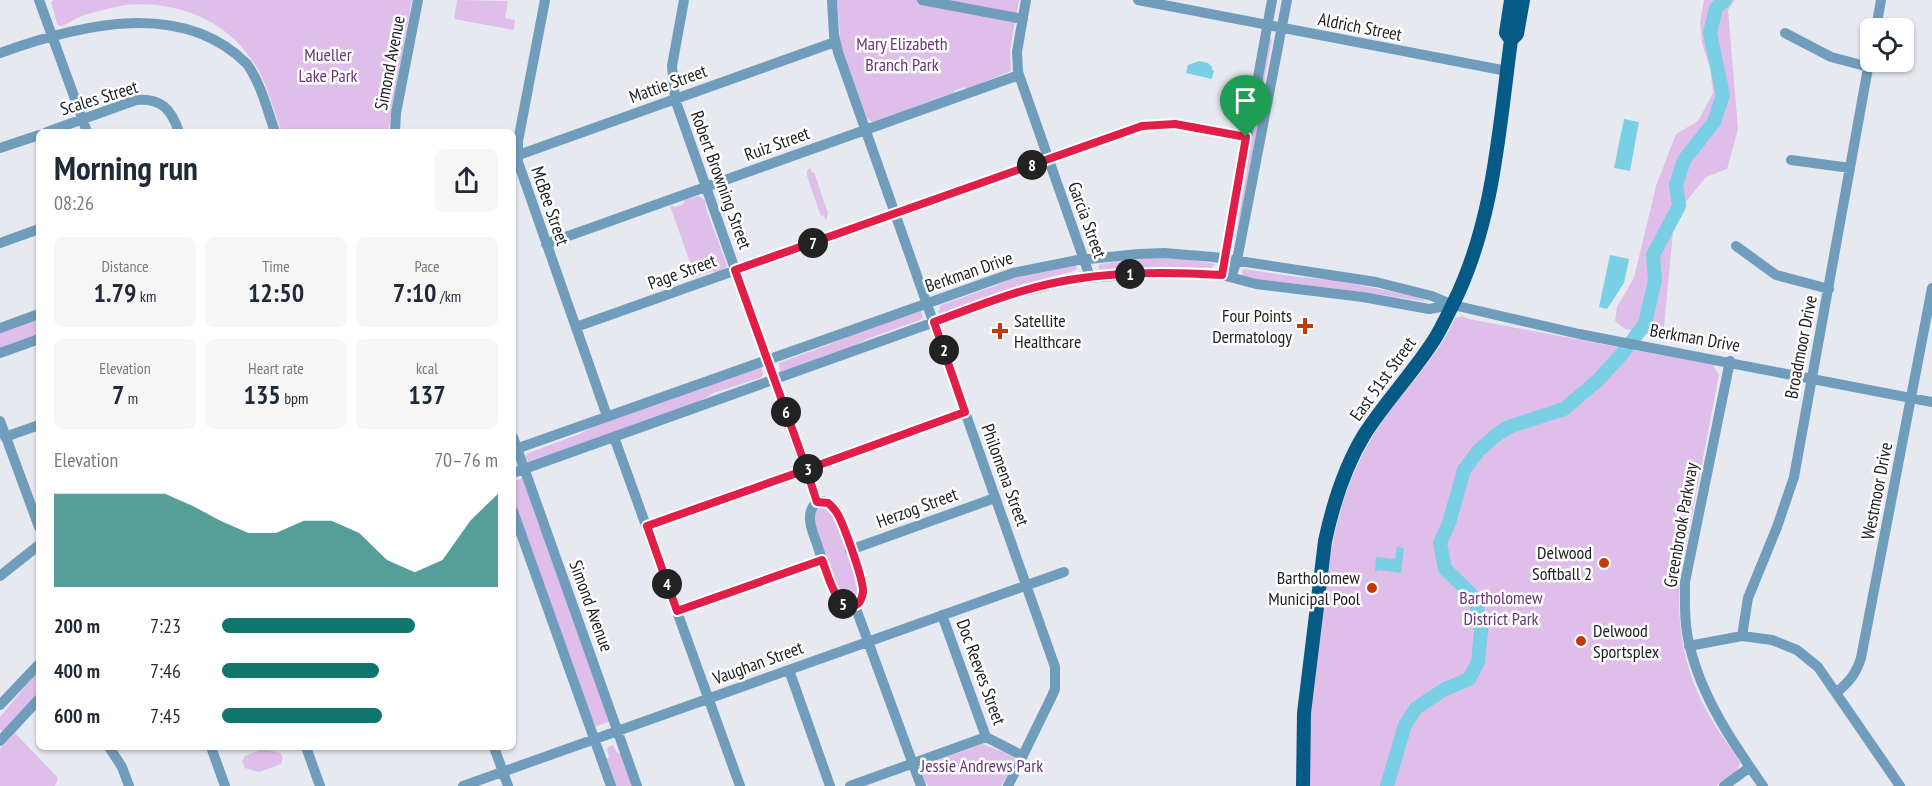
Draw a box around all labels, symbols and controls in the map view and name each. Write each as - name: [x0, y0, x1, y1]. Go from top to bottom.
- street label: Aldrich Street: [1316, 7, 1404, 46]
- street label: Simond Avenue: [369, 14, 410, 112]
- map controls: [1860, 18, 1914, 72]
- button: locate: [1860, 18, 1914, 72]
- park label: Mary Elizabeth Branch Park: [856, 32, 948, 76]
- park label: Mueller Lake Park: [298, 43, 358, 87]
- street label: Mattie Street: [626, 59, 710, 108]
- street label: Scales Street: [57, 75, 141, 120]
- pin: [1220, 75, 1271, 137]
- icon: arrive: [1229, 84, 1262, 117]
- street label: Robert Browning Street: [686, 108, 757, 252]
- street label: Ruiz Street: [741, 121, 813, 166]
- text: Morning run: [54, 146, 198, 189]
- button: share: [435, 149, 498, 212]
- pin: 8: [1017, 150, 1047, 180]
- text: 8: [1028, 155, 1036, 175]
- street label: McBee Street: [526, 163, 575, 248]
- street label: Garcia Street: [1063, 179, 1112, 261]
- text: 08:26: [54, 190, 94, 216]
- pin: 7: [798, 228, 828, 258]
- text: 7: [809, 233, 817, 253]
- street label: Berkman Drive: [922, 246, 1016, 297]
- street label: Page Street: [644, 249, 719, 294]
- text: Distance: [101, 256, 149, 276]
- text: Time: [262, 256, 290, 276]
- text: Pace: [414, 256, 440, 276]
- pin: 1: [1115, 259, 1145, 289]
- text: 1: [1126, 264, 1134, 284]
- text: 1.79: [94, 276, 136, 309]
- text: 12:50: [248, 276, 304, 309]
- text: 7:10: [393, 276, 437, 309]
- text: km: [136, 286, 156, 306]
- text: /km: [437, 286, 461, 306]
- street label: Broadmoor Drive: [1779, 293, 1822, 401]
- place label: Four Points Dermatology: [1212, 304, 1292, 348]
- place label: Satellite Healthcare: [1014, 309, 1081, 353]
- marker: Four Points Dermatology: [1296, 317, 1314, 335]
- street label: Berkman Drive: [1648, 318, 1742, 357]
- marker: Satellite Healthcare: [991, 322, 1009, 340]
- street label: East 51st Street: [1344, 332, 1421, 425]
- pin: 2: [929, 335, 959, 365]
- text: 2: [940, 340, 948, 360]
- text: Elevation: [99, 358, 151, 378]
- text: Heart rate: [248, 358, 304, 378]
- text: kcal: [416, 358, 438, 378]
- text: 7: [112, 378, 124, 411]
- text: 135: [243, 378, 281, 411]
- text: 137: [408, 378, 446, 411]
- text: m: [124, 388, 138, 408]
- text: bpm: [281, 388, 309, 408]
- pin: 6: [771, 397, 801, 427]
- text: 6: [782, 402, 790, 422]
- street label: Philomena Street: [976, 421, 1035, 529]
- street label: Westmoor Drive: [1856, 440, 1897, 542]
- text: Elevation: [54, 447, 118, 473]
- text: 70–76 m: [434, 447, 498, 473]
- pin: 3: [793, 454, 823, 484]
- text: 3: [804, 459, 812, 479]
- street label: Greenbrook Parkway: [1658, 460, 1703, 589]
- street label: Herzog Street: [873, 482, 961, 533]
- place label: Delwood Softball 2: [1532, 541, 1592, 585]
- marker: Delwood Softball 2: [1597, 556, 1611, 570]
- street label: Simond Avenue: [564, 557, 619, 655]
- place label: Bartholomew Municipal Pool: [1268, 566, 1361, 610]
- pin: 4: [652, 569, 682, 599]
- text: 4: [663, 574, 671, 594]
- marker: Bartholomew Municipal Pool: [1365, 581, 1379, 595]
- park label: Bartholomew District Park: [1459, 586, 1543, 630]
- pin: 5: [828, 589, 858, 619]
- text: 5: [839, 594, 847, 614]
- text: 200 m: [54, 613, 100, 639]
- text: 7:23: [150, 613, 181, 639]
- street label: Doc Reeves Street: [952, 616, 1011, 728]
- place label: Delwood Sportsplex: [1593, 619, 1660, 663]
- marker: Delwood Sportsplex: [1574, 634, 1588, 648]
- street label: Vaughan Street: [709, 636, 806, 690]
- text: 400 m: [54, 658, 100, 684]
- text: 7:46: [150, 658, 181, 684]
- text: 600 m: [54, 703, 100, 729]
- text: 7:45: [150, 703, 181, 729]
- park label: Jessie Andrews Park: [920, 754, 1043, 777]

